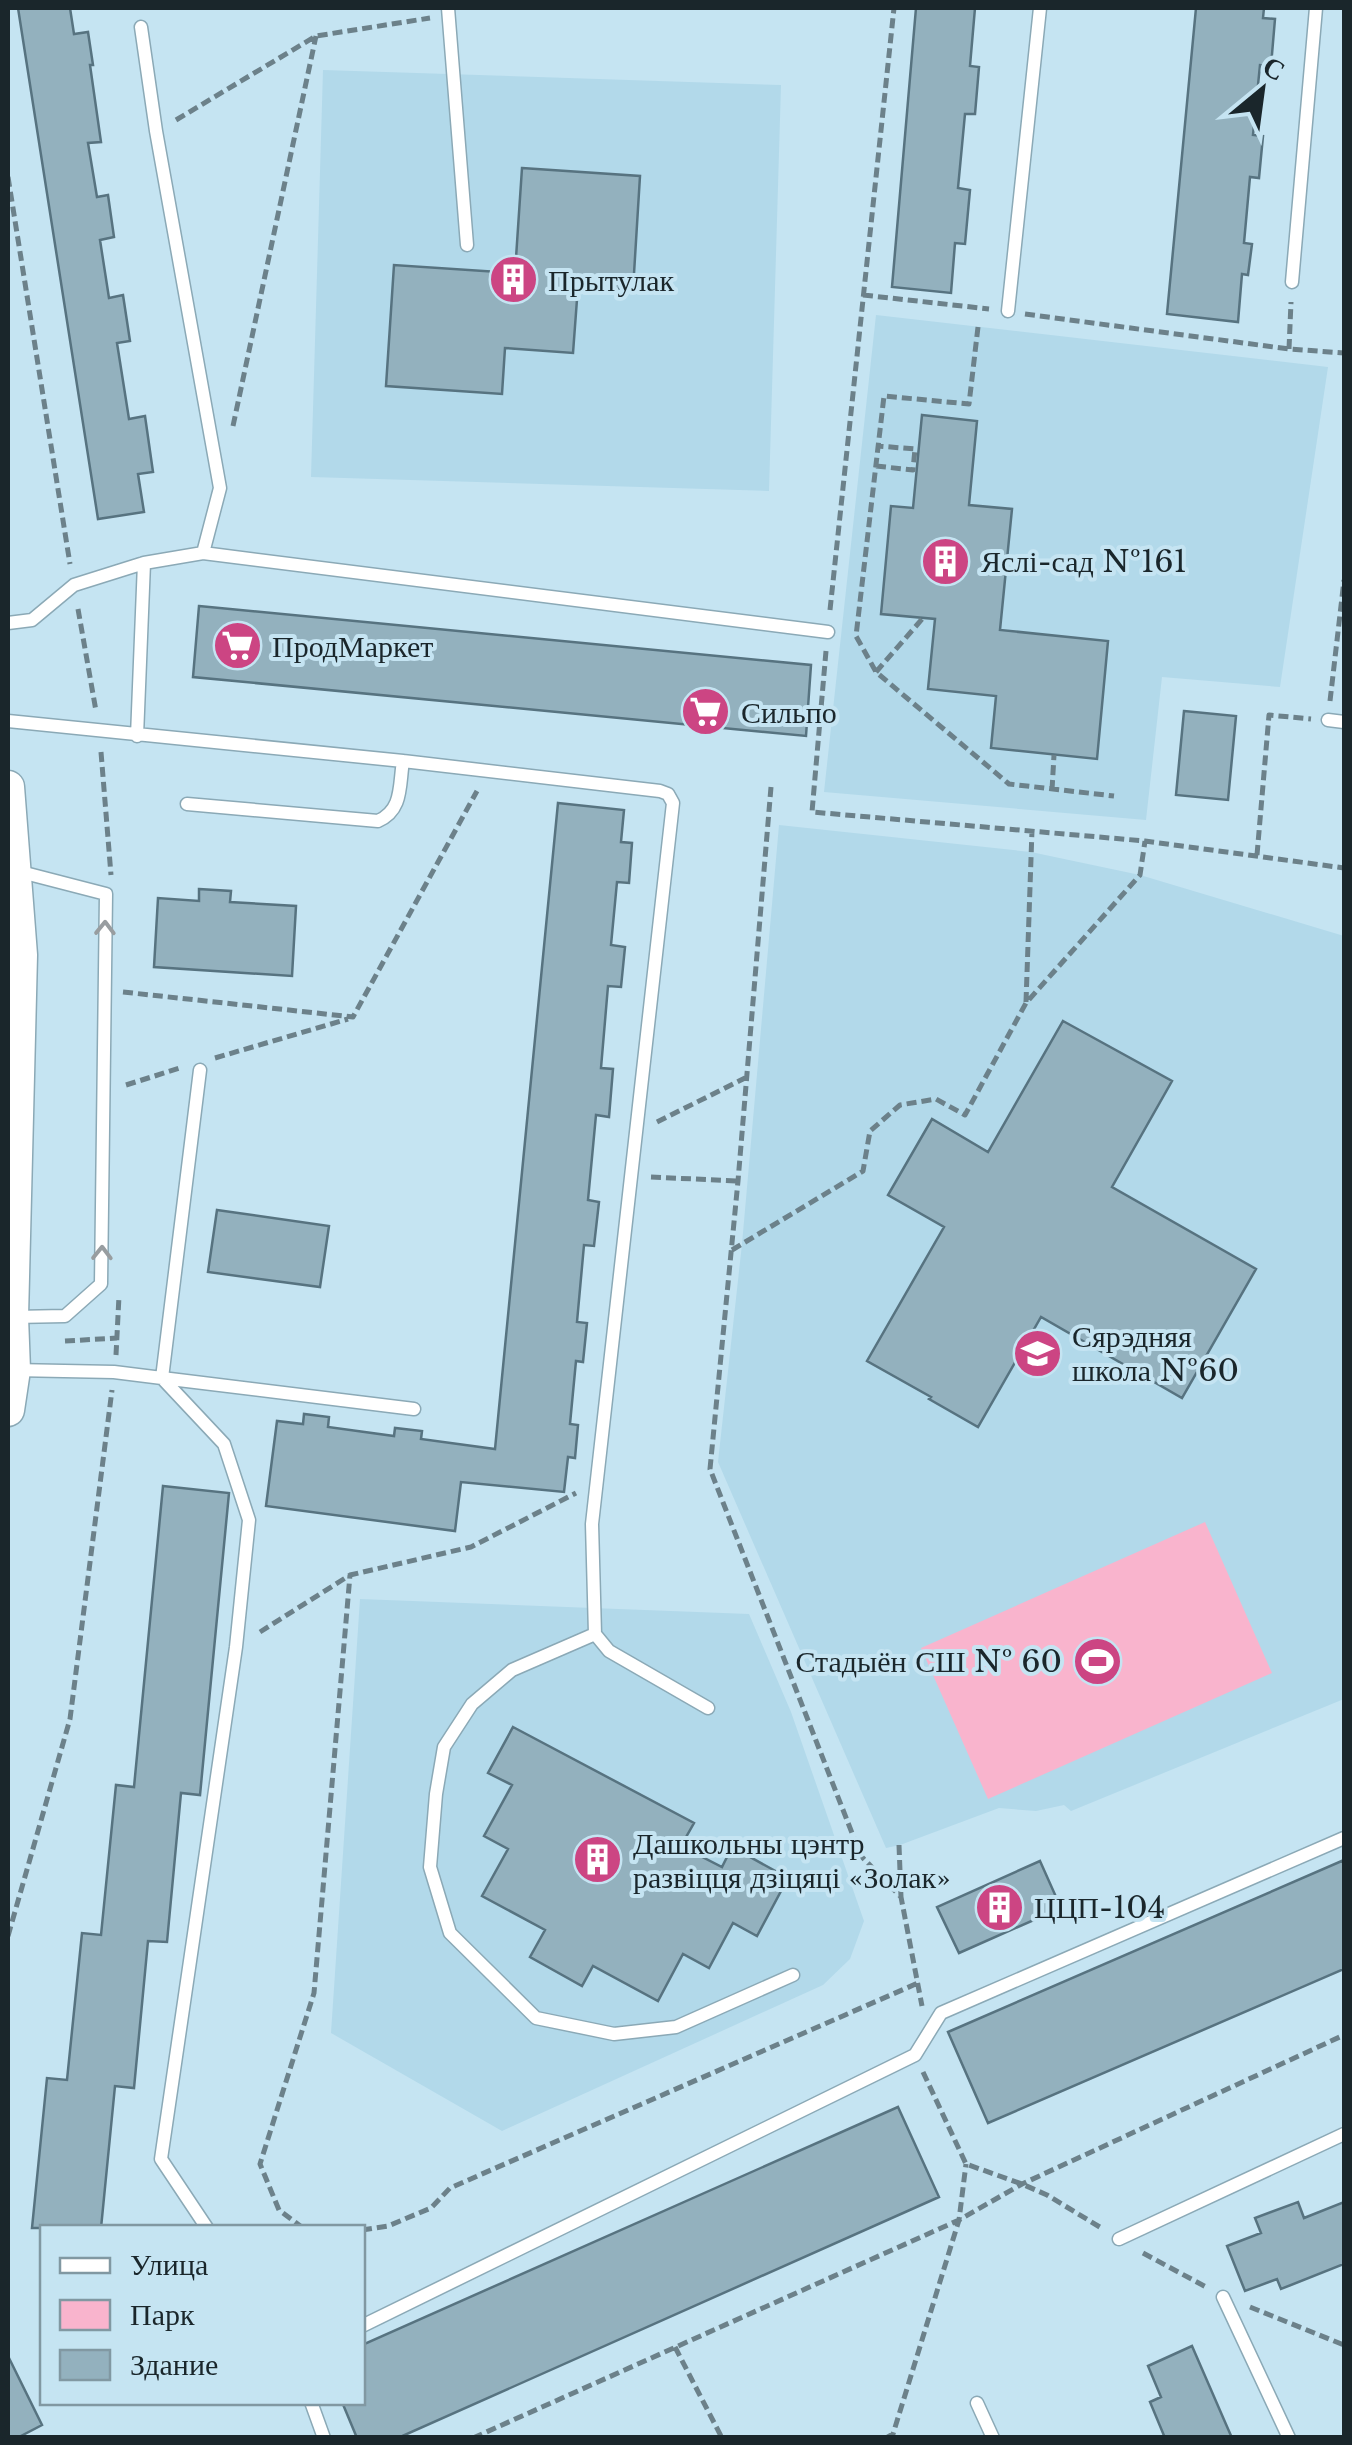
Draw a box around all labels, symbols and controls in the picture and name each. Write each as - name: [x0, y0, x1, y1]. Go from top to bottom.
- north arrow: [1212, 40, 1312, 140]
- text: С: [1257, 48, 1291, 89]
- building icon: Прытулак: [487, 254, 539, 306]
- place label: Прытулак: [548, 262, 675, 299]
- building icon: Яслі-сад №161: [920, 535, 972, 587]
- place label: Яслі-сад №161: [981, 543, 1187, 580]
- supermarket icon: ПродМаркет: [211, 620, 263, 672]
- place label: ПродМаркет: [272, 628, 433, 665]
- supermarket icon: Сильпо: [680, 686, 732, 738]
- place label: Сильпо: [741, 694, 837, 731]
- one-way arrow: [94, 920, 116, 936]
- one-way arrow: [91, 1245, 112, 1261]
- place label: Сярэдняя школа №60: [1072, 1318, 1239, 1389]
- school or university icon: Сярэдняя школа №60: [1011, 1327, 1063, 1379]
- sports icon: Стадыён СШ № 60: [1071, 1635, 1123, 1687]
- place label: Стадыён СШ № 60: [795, 1643, 1062, 1680]
- place label: Дашкольны цэнтр развіцця дзіцяці «Золак»: [633, 1825, 951, 1896]
- building icon: Дашкольны цэнтр развіцця дзіцяці «Золак»: [572, 1834, 624, 1886]
- building icon: ЦЦП-104: [973, 1881, 1025, 1933]
- place label: ЦЦП-104: [1034, 1889, 1165, 1926]
- legend: [40, 2225, 365, 2405]
- text: Улица: [130, 2246, 208, 2283]
- text: Парк: [130, 2296, 195, 2333]
- text: Здание: [130, 2346, 218, 2383]

